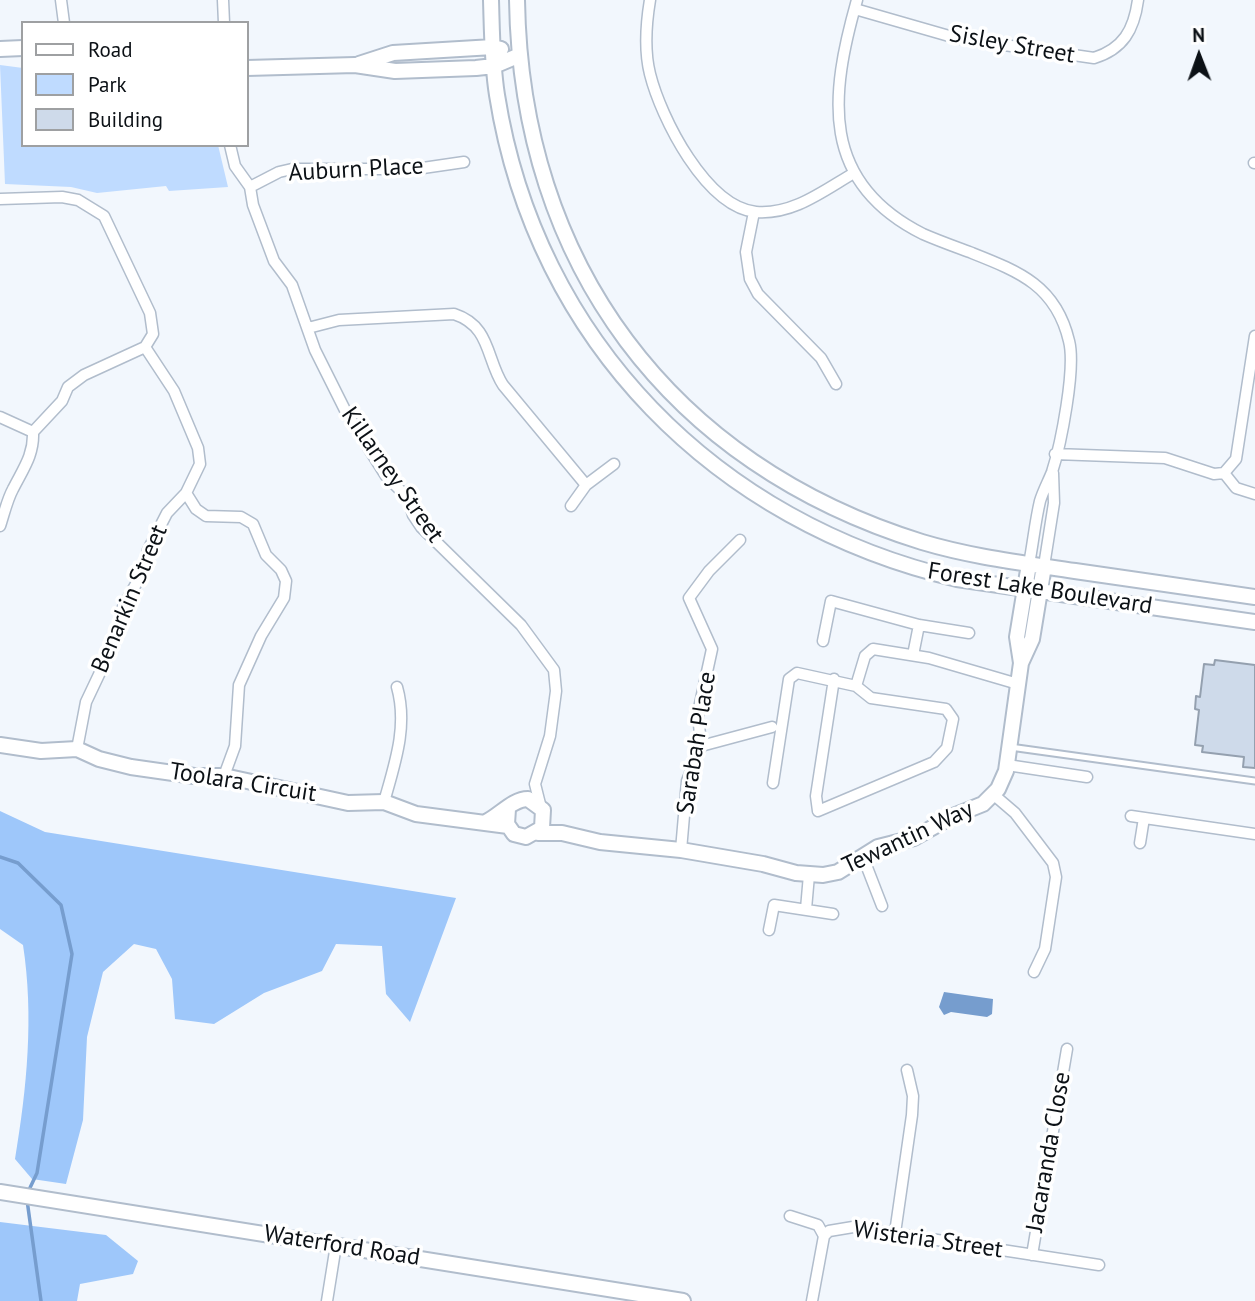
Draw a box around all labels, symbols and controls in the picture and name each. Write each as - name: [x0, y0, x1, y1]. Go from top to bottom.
- street label: Sisley Street: [947, 20, 1077, 70]
- legend: [21, 21, 248, 147]
- north arrow: [1164, 21, 1234, 91]
- text: N: [1192, 23, 1205, 47]
- text: Road: [88, 36, 132, 63]
- text: Park: [88, 71, 127, 98]
- text: Building: [88, 106, 163, 133]
- street label: Auburn Place: [288, 152, 424, 188]
- street label: Killarney Street: [335, 402, 449, 548]
- street label: Benarkin Street: [86, 521, 174, 677]
- street label: Forest Lake Boulevard: [926, 557, 1154, 621]
- street label: Sarabah Place: [672, 670, 722, 816]
- street label: Toolara Circuit: [168, 757, 318, 809]
- street label: Tewantin Way: [838, 795, 978, 881]
- street label: Jacaranda Close: [1021, 1070, 1077, 1234]
- street label: Wisteria Street: [851, 1215, 1005, 1265]
- street label: Waterford Road: [262, 1219, 422, 1273]

